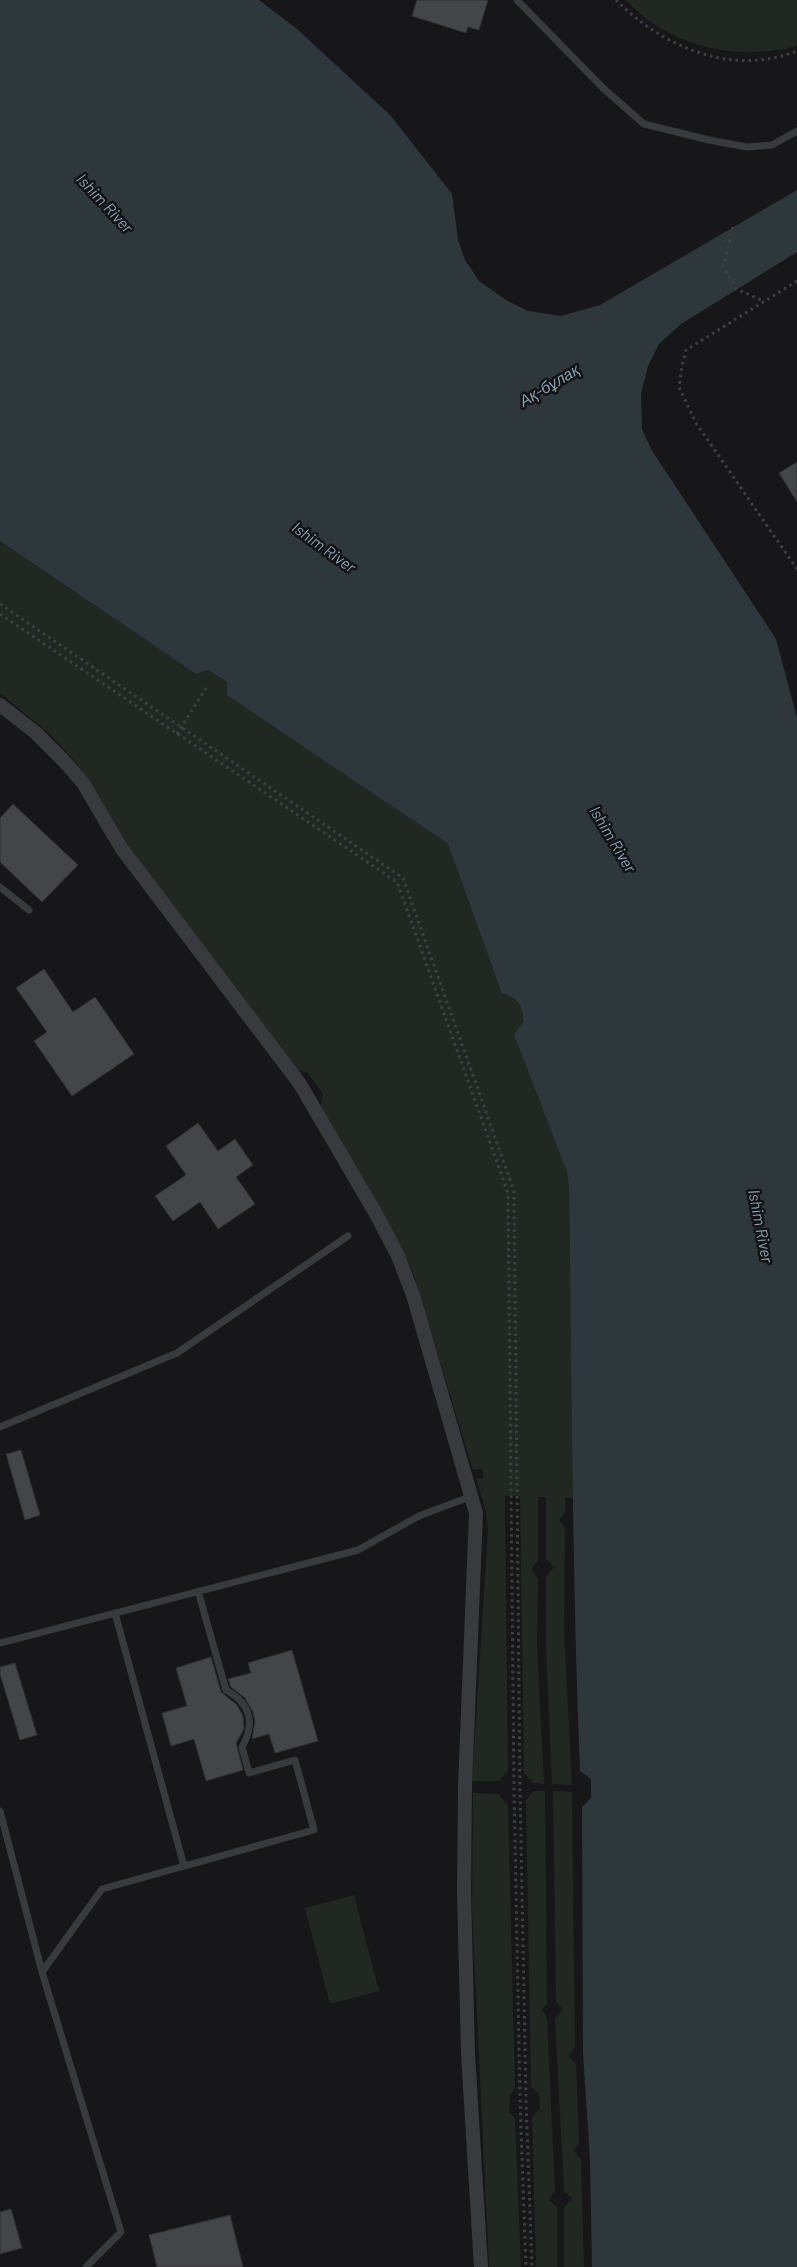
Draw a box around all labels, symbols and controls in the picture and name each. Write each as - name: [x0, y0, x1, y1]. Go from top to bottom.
- water label: Ishim River: [73, 169, 139, 237]
- water label: Ақ-бұлақ: [514, 358, 584, 410]
- water label: Ishim River: [289, 517, 361, 577]
- water label: Ishim River: [586, 802, 641, 877]
- water label: Ishim River: [745, 1188, 778, 1265]

